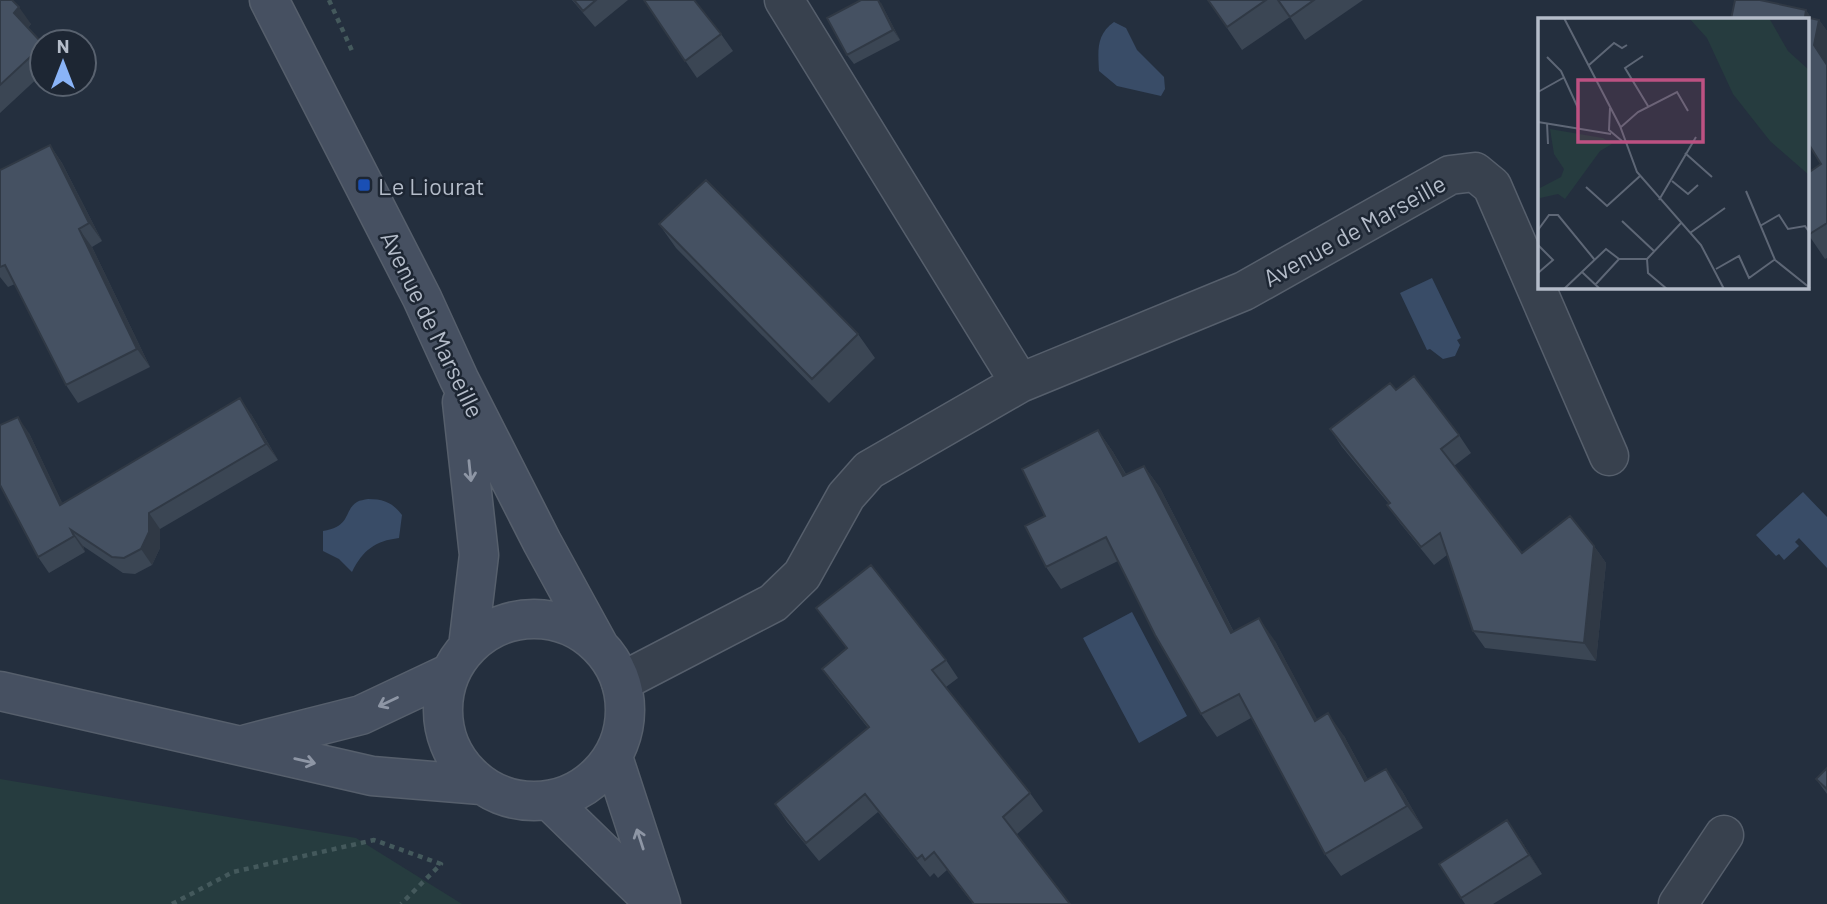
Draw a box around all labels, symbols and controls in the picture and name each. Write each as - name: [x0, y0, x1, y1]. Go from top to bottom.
- inset map: [1538, 18, 1810, 289]
- north arrow: [28, 28, 98, 98]
- text: N: [57, 34, 69, 57]
- street label: Avenue de Marseille: [1258, 168, 1450, 292]
- place label: Le Liourat: [378, 171, 485, 200]
- marker: Le Liourat: [356, 177, 372, 193]
- street label: Avenue de Marseille: [375, 226, 491, 422]
- one-way arrow: [463, 459, 476, 482]
- one-way arrow: [378, 696, 399, 710]
- one-way arrow: [293, 755, 316, 768]
- one-way arrow: [633, 829, 645, 851]

